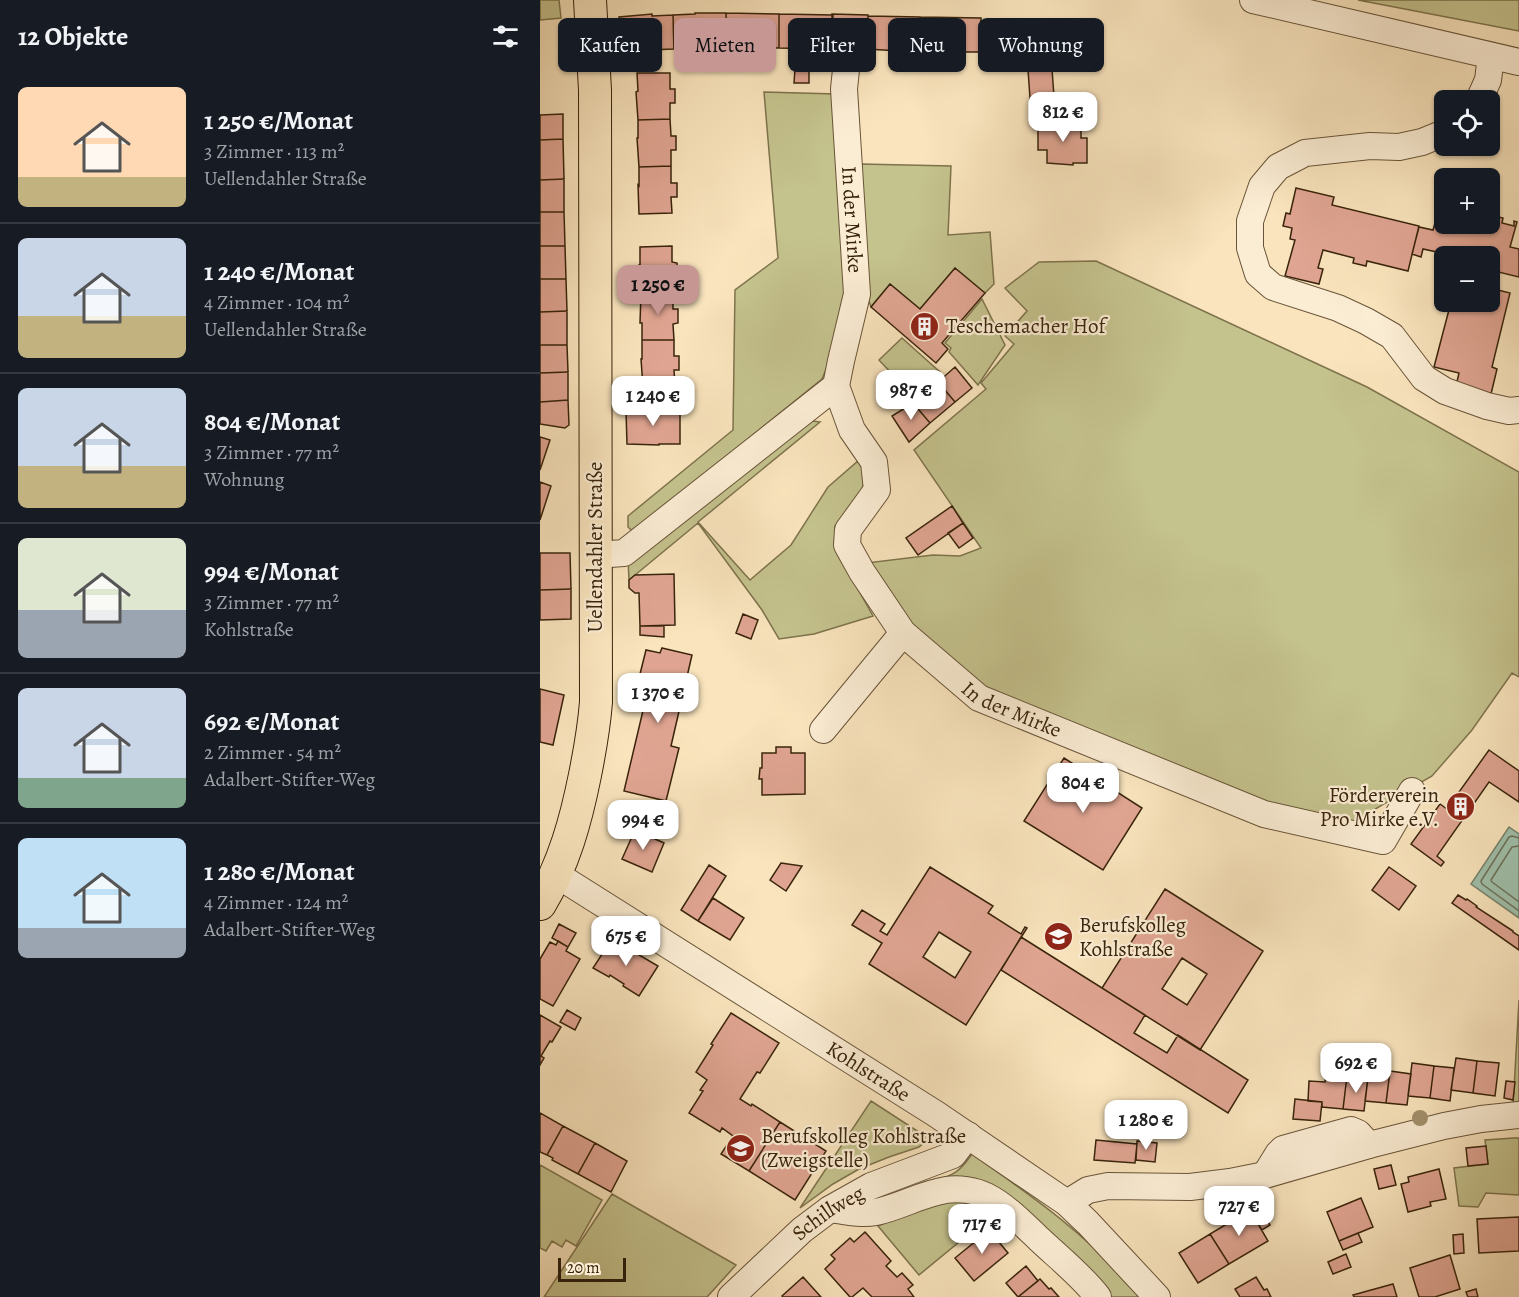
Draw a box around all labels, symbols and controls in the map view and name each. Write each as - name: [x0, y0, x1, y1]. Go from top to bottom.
- chip: Kaufen: [558, 18, 662, 72]
- chip: Mieten: [674, 18, 776, 72]
- chip: Filter: [788, 18, 876, 72]
- chip: Neu: [888, 18, 966, 72]
- chip: Wohnung: [978, 18, 1104, 72]
- text: 12 Objekte: [18, 19, 128, 54]
- icon: filters: [489, 20, 522, 53]
- map controls: [1434, 90, 1500, 312]
- button: locate: [1434, 90, 1500, 156]
- pin: 812 €: [1021, 92, 1105, 143]
- text: 812 €: [1042, 98, 1084, 125]
- text: 1 250 €/Monat: [204, 103, 353, 138]
- icon: home: [66, 111, 138, 183]
- text: 3 Zimmer · 113 m²: [204, 138, 344, 165]
- text: Uellendahler Straße: [204, 165, 367, 192]
- street label: In der Mirke: [835, 165, 870, 274]
- button: +: [1434, 168, 1500, 234]
- button: −: [1434, 246, 1500, 312]
- text: 1 240 €/Monat: [204, 254, 354, 289]
- icon: home: [66, 262, 138, 334]
- pin: 1 250 €: [603, 265, 713, 316]
- text: 1 250 €: [631, 271, 685, 298]
- text: 4 Zimmer · 104 m²: [204, 289, 350, 316]
- building icon: Teschemacher Hof: [909, 310, 941, 342]
- place label: Teschemacher Hof: [946, 312, 1108, 340]
- text: Uellendahler Straße: [204, 316, 367, 343]
- pin: 987 €: [869, 370, 953, 421]
- pin: 1 240 €: [598, 376, 708, 427]
- text: 987 €: [890, 376, 932, 403]
- text: 1 240 €: [626, 382, 680, 409]
- text: 804 €/Monat: [204, 404, 340, 439]
- icon: home: [66, 412, 138, 484]
- text: 3 Zimmer · 77 m²: [204, 439, 339, 466]
- street label: Uellendahler Straße: [581, 462, 609, 632]
- text: Wohnung: [204, 466, 285, 493]
- text: 994 €/Monat: [204, 554, 339, 589]
- icon: home: [66, 562, 138, 634]
- text: 3 Zimmer · 77 m²: [204, 589, 339, 616]
- text: Kohlstraße: [204, 616, 294, 643]
- pin: 1 370 €: [603, 673, 713, 724]
- street label: In der Mirke: [955, 675, 1066, 744]
- text: 1 370 €: [632, 679, 684, 706]
- text: 692 €/Monat: [204, 704, 339, 739]
- icon: home: [66, 712, 138, 784]
- text: 2 Zimmer · 54 m²: [204, 739, 341, 766]
- pin: 804 €: [1041, 763, 1125, 814]
- text: Adalbert-Stifter-Weg: [204, 766, 375, 793]
- text: 804 €: [1061, 769, 1105, 796]
- place label: Förderverein Pro Mirke e.V.: [1320, 781, 1439, 833]
- building icon: Förderverein Pro Mirke e.V.: [1444, 791, 1476, 823]
- pin: 994 €: [601, 800, 685, 851]
- text: 994 €: [622, 806, 664, 833]
- text: 1 280 €/Monat: [204, 854, 355, 889]
- icon: home: [66, 862, 138, 934]
- text: 4 Zimmer · 124 m²: [204, 889, 348, 916]
- place label: Berufskolleg Kohlstraße: [1079, 911, 1186, 963]
- text: Adalbert-Stifter-Weg: [204, 916, 375, 943]
- pin: 675 €: [584, 916, 668, 967]
- school or university icon: Berufskolleg Kohlstraße: [1042, 921, 1074, 953]
- text: 675 €: [605, 922, 647, 949]
- street label: Kohlstraße: [821, 1034, 916, 1108]
- pin: 692 €: [1314, 1043, 1398, 1094]
- text: 692 €: [1334, 1049, 1378, 1076]
- pin: 1 280 €: [1091, 1100, 1201, 1151]
- text: 1 280 €: [1119, 1106, 1173, 1133]
- place label: Berufskolleg Kohlstraße (Zweigstelle): [761, 1122, 966, 1174]
- school or university icon: Berufskolleg Kohlstraße (Zweigstelle): [724, 1132, 756, 1164]
- street label: Schillweg: [786, 1178, 870, 1247]
- pin: 727 €: [1197, 1186, 1281, 1237]
- text: 727 €: [1218, 1192, 1260, 1219]
- pin: 717 €: [940, 1204, 1024, 1255]
- text: 717 €: [962, 1210, 1002, 1237]
- scale bar: [558, 1255, 626, 1282]
- text: 20 m: [567, 1257, 600, 1279]

